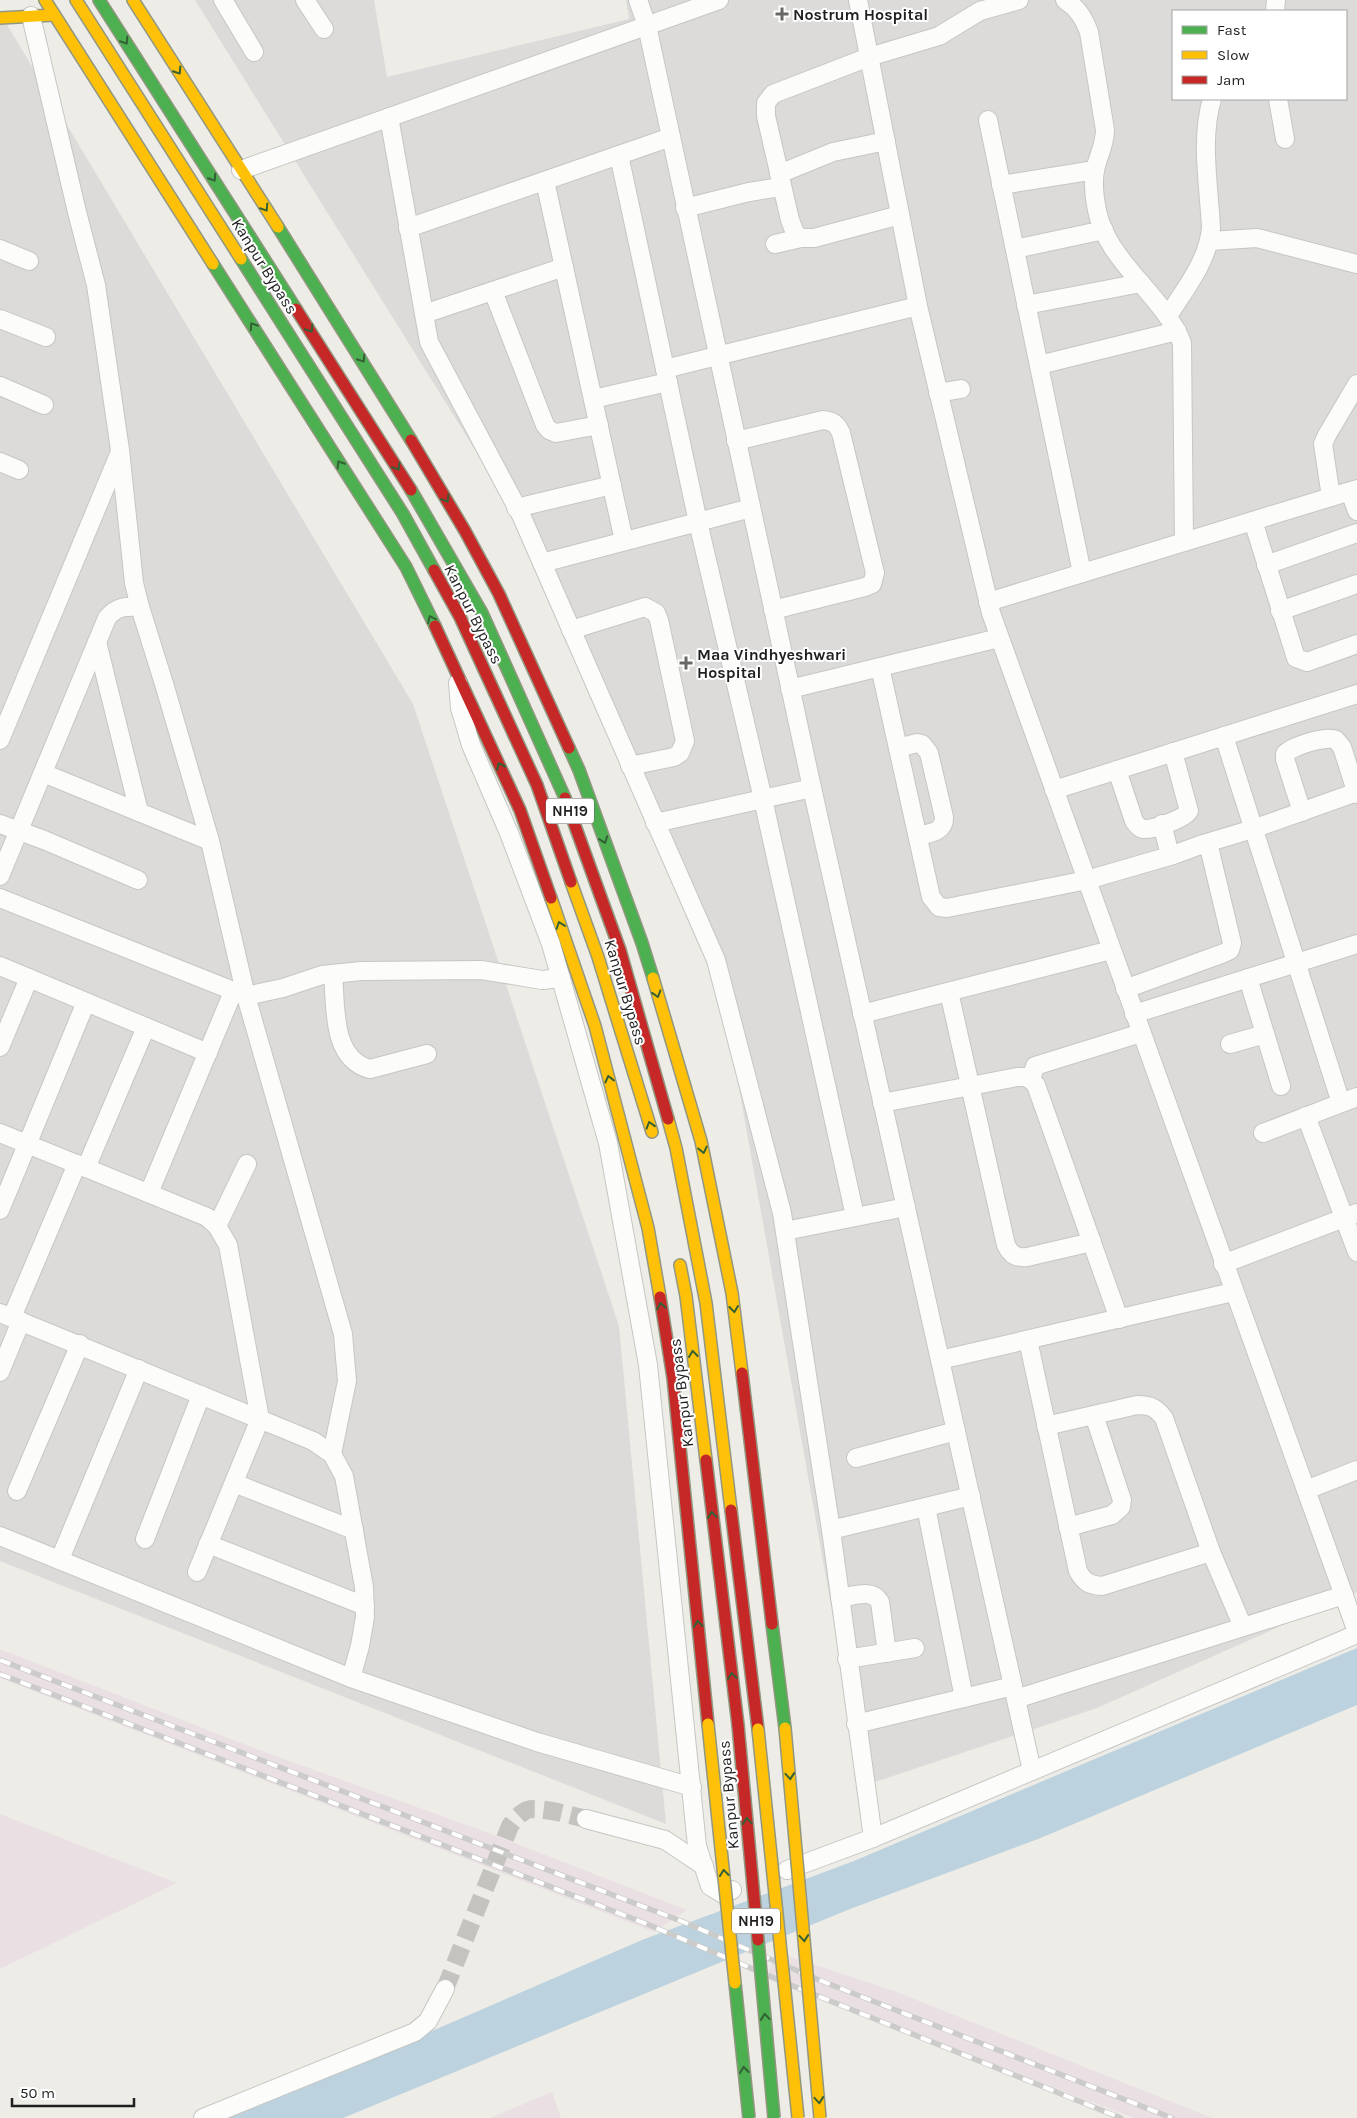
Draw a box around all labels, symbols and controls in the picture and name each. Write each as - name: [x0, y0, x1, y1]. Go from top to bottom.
- place label: Nostrum Hospital: [793, 5, 928, 24]
- marker: Nostrum Hospital: [775, 7, 789, 21]
- legend: [1172, 10, 1347, 100]
- text: Fast: [1217, 21, 1247, 39]
- one-way arrow: [119, 35, 128, 45]
- text: Slow: [1217, 46, 1249, 64]
- one-way arrow: [172, 65, 181, 74]
- text: Jam: [1217, 71, 1245, 89]
- one-way arrow: [207, 172, 216, 181]
- one-way arrow: [259, 202, 269, 211]
- street label: Kanpur Bypass: [228, 215, 302, 318]
- one-way arrow: [250, 323, 259, 332]
- one-way arrow: [304, 324, 313, 333]
- one-way arrow: [356, 354, 365, 363]
- one-way arrow: [337, 460, 346, 469]
- one-way arrow: [391, 461, 400, 470]
- one-way arrow: [440, 493, 450, 502]
- street label: Kanpur Bypass: [440, 561, 507, 667]
- one-way arrow: [427, 615, 437, 624]
- place label: Maa Vindhyeshwari Hospital: [697, 645, 846, 682]
- marker: Maa Vindhyeshwari Hospital: [679, 656, 693, 670]
- one-way arrow: [495, 762, 506, 771]
- road number: NH19: [546, 798, 594, 824]
- one-way arrow: [598, 835, 608, 844]
- one-way arrow: [556, 921, 566, 929]
- street label: Kanpur Bypass: [600, 937, 651, 1047]
- one-way arrow: [651, 989, 661, 998]
- one-way arrow: [604, 1075, 615, 1084]
- one-way arrow: [646, 1122, 656, 1130]
- one-way arrow: [697, 1145, 708, 1154]
- one-way arrow: [656, 1301, 666, 1310]
- one-way arrow: [728, 1305, 739, 1313]
- street label: Kanpur Bypass: [665, 1338, 698, 1448]
- one-way arrow: [688, 1349, 699, 1357]
- one-way arrow: [708, 1511, 718, 1519]
- one-way arrow: [693, 1619, 704, 1627]
- one-way arrow: [727, 1672, 738, 1680]
- street label: Kanpur Bypass: [714, 1740, 743, 1850]
- one-way arrow: [784, 1773, 795, 1781]
- one-way arrow: [742, 1816, 753, 1824]
- one-way arrow: [719, 1869, 730, 1877]
- road number: NH19: [732, 1908, 780, 1934]
- one-way arrow: [798, 1935, 809, 1943]
- one-way arrow: [760, 2013, 771, 2021]
- one-way arrow: [739, 2065, 750, 2073]
- scale bar: [12, 2076, 135, 2108]
- text: 50 m: [20, 2084, 55, 2102]
- one-way arrow: [813, 2096, 824, 2104]

